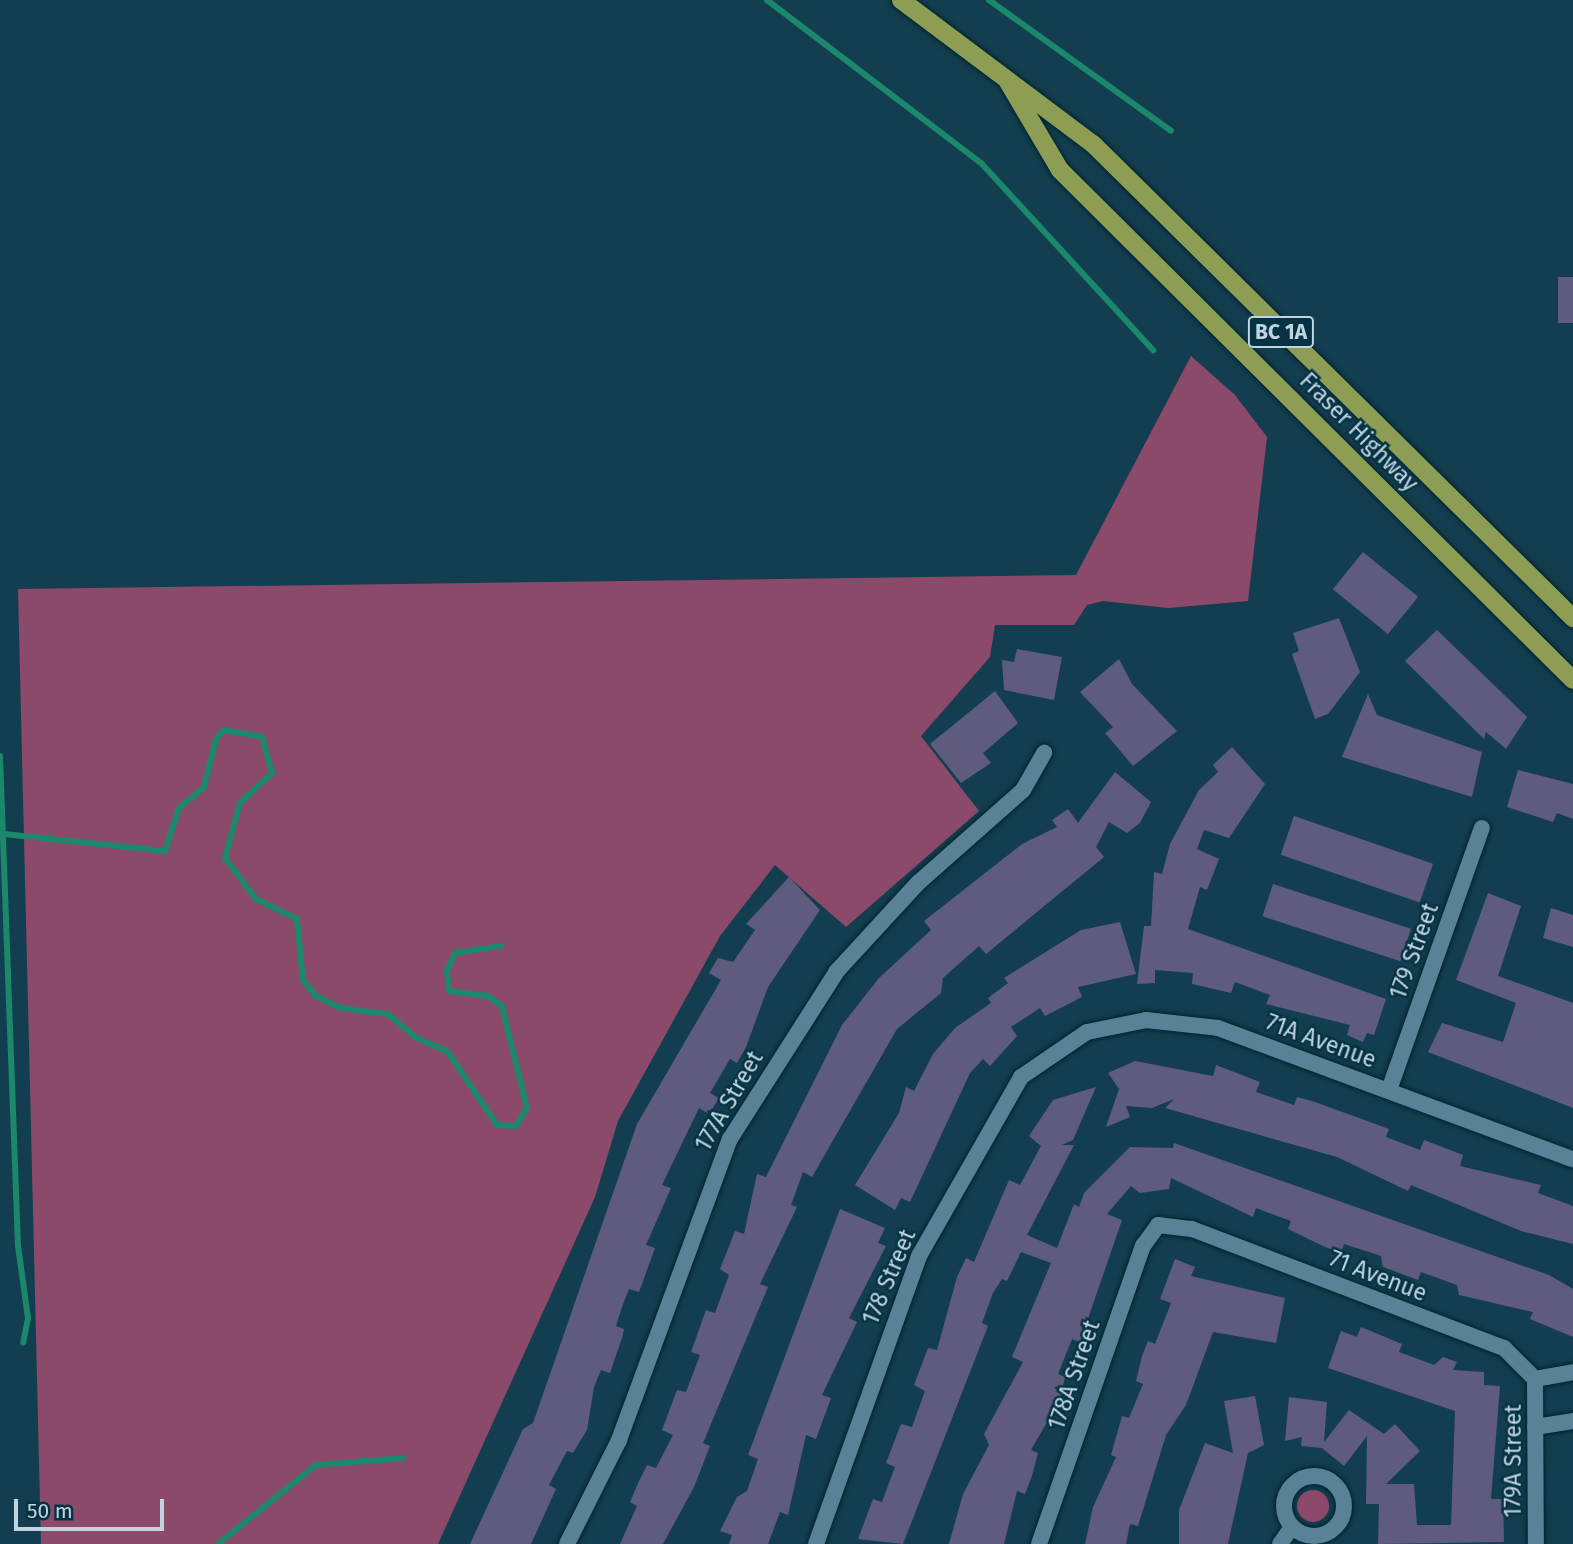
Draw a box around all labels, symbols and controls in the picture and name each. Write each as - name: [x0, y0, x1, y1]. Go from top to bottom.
- road number: BC 1A: [1248, 314, 1314, 350]
- street label: Fraser Highway: [1294, 367, 1424, 497]
- street label: 179 Street: [1384, 899, 1444, 1003]
- street label: 71A Avenue: [1262, 1008, 1380, 1074]
- street label: 177A Street: [689, 1046, 769, 1156]
- street label: 178 Street: [857, 1225, 921, 1329]
- street label: 71 Avenue: [1325, 1245, 1431, 1307]
- street label: 178A Street: [1042, 1317, 1106, 1433]
- street label: 179A Street: [1499, 1404, 1527, 1518]
- scale bar: [18, 1484, 168, 1528]
- text: 50 m: [27, 1498, 73, 1524]

